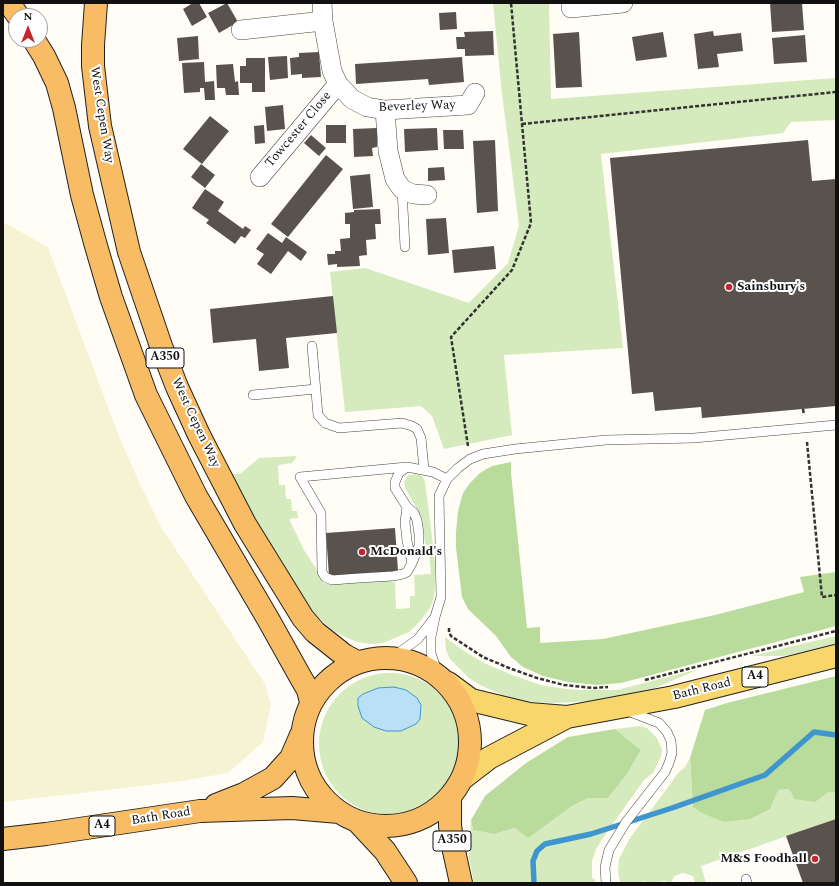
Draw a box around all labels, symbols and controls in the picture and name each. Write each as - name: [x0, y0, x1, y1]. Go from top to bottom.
- north arrow: [8, 8, 48, 48]
- text: N: [24, 8, 32, 25]
- street label: West Cepen Way: [86, 66, 116, 164]
- street label: Towcester Close: [263, 89, 335, 171]
- street label: Beverley Way: [378, 98, 456, 116]
- place label: Sainsbury's: [737, 279, 805, 295]
- marker: Sainsbury's: [724, 282, 734, 292]
- road number: A350: [146, 348, 184, 368]
- street label: West Cepen Way: [167, 376, 223, 470]
- place label: McDonald's: [370, 544, 442, 560]
- marker: McDonald's: [357, 547, 367, 557]
- road number: A4: [742, 667, 768, 687]
- street label: Bath Road: [671, 675, 733, 705]
- street label: Bath Road: [130, 805, 192, 829]
- road number: A4: [89, 816, 115, 836]
- road number: A350: [433, 831, 471, 851]
- place label: M&S Foodhall: [720, 851, 807, 867]
- marker: M&S Foodhall: [810, 854, 820, 864]

